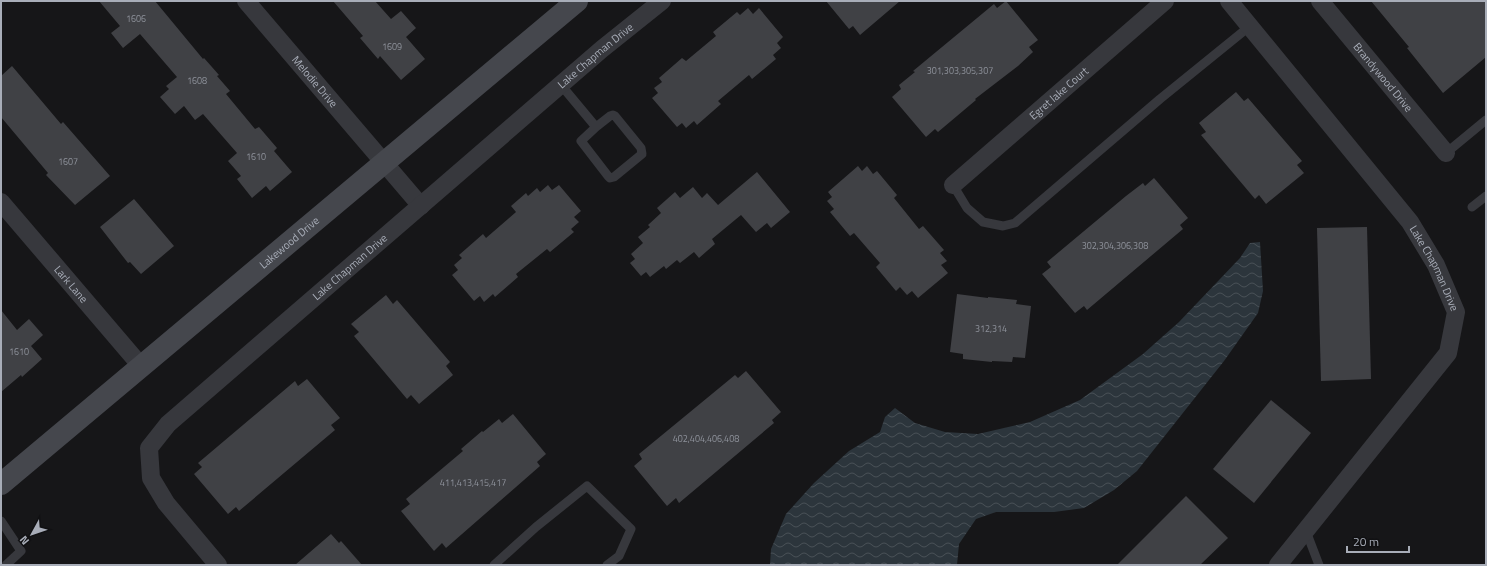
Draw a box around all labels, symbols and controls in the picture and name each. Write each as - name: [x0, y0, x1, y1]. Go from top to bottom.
- house number: 1606: [126, 12, 146, 25]
- street label: Lake Chapman Drive: [554, 19, 637, 92]
- street label: Brandywood Drive: [1350, 39, 1417, 116]
- house number: 1609: [382, 40, 402, 53]
- street label: Melodie Drive: [288, 52, 342, 111]
- street label: Egret lake Court: [1026, 63, 1092, 123]
- house number: 301,303,305,307: [927, 64, 993, 77]
- house number: 1608: [187, 74, 207, 87]
- house number: 1610: [246, 150, 266, 163]
- house number: 1607: [58, 155, 78, 168]
- street label: Lakewood Drive: [256, 212, 323, 272]
- street label: Lake Chapman Drive: [1406, 222, 1463, 314]
- street label: Lake Chapman Drive: [309, 230, 391, 304]
- house number: 302,304,306,308: [1082, 239, 1148, 252]
- street label: Lark Lane: [51, 262, 92, 307]
- house number: 312,314: [975, 322, 1007, 335]
- house number: 1610: [9, 345, 29, 358]
- house number: 402,404,406,408: [673, 432, 739, 445]
- house number: 411,413,415,417: [440, 476, 506, 489]
- north arrow: [12, 514, 52, 554]
- scale bar: [1347, 528, 1409, 554]
- text: N: [16, 532, 33, 548]
- text: 20 m: [1353, 532, 1379, 551]

